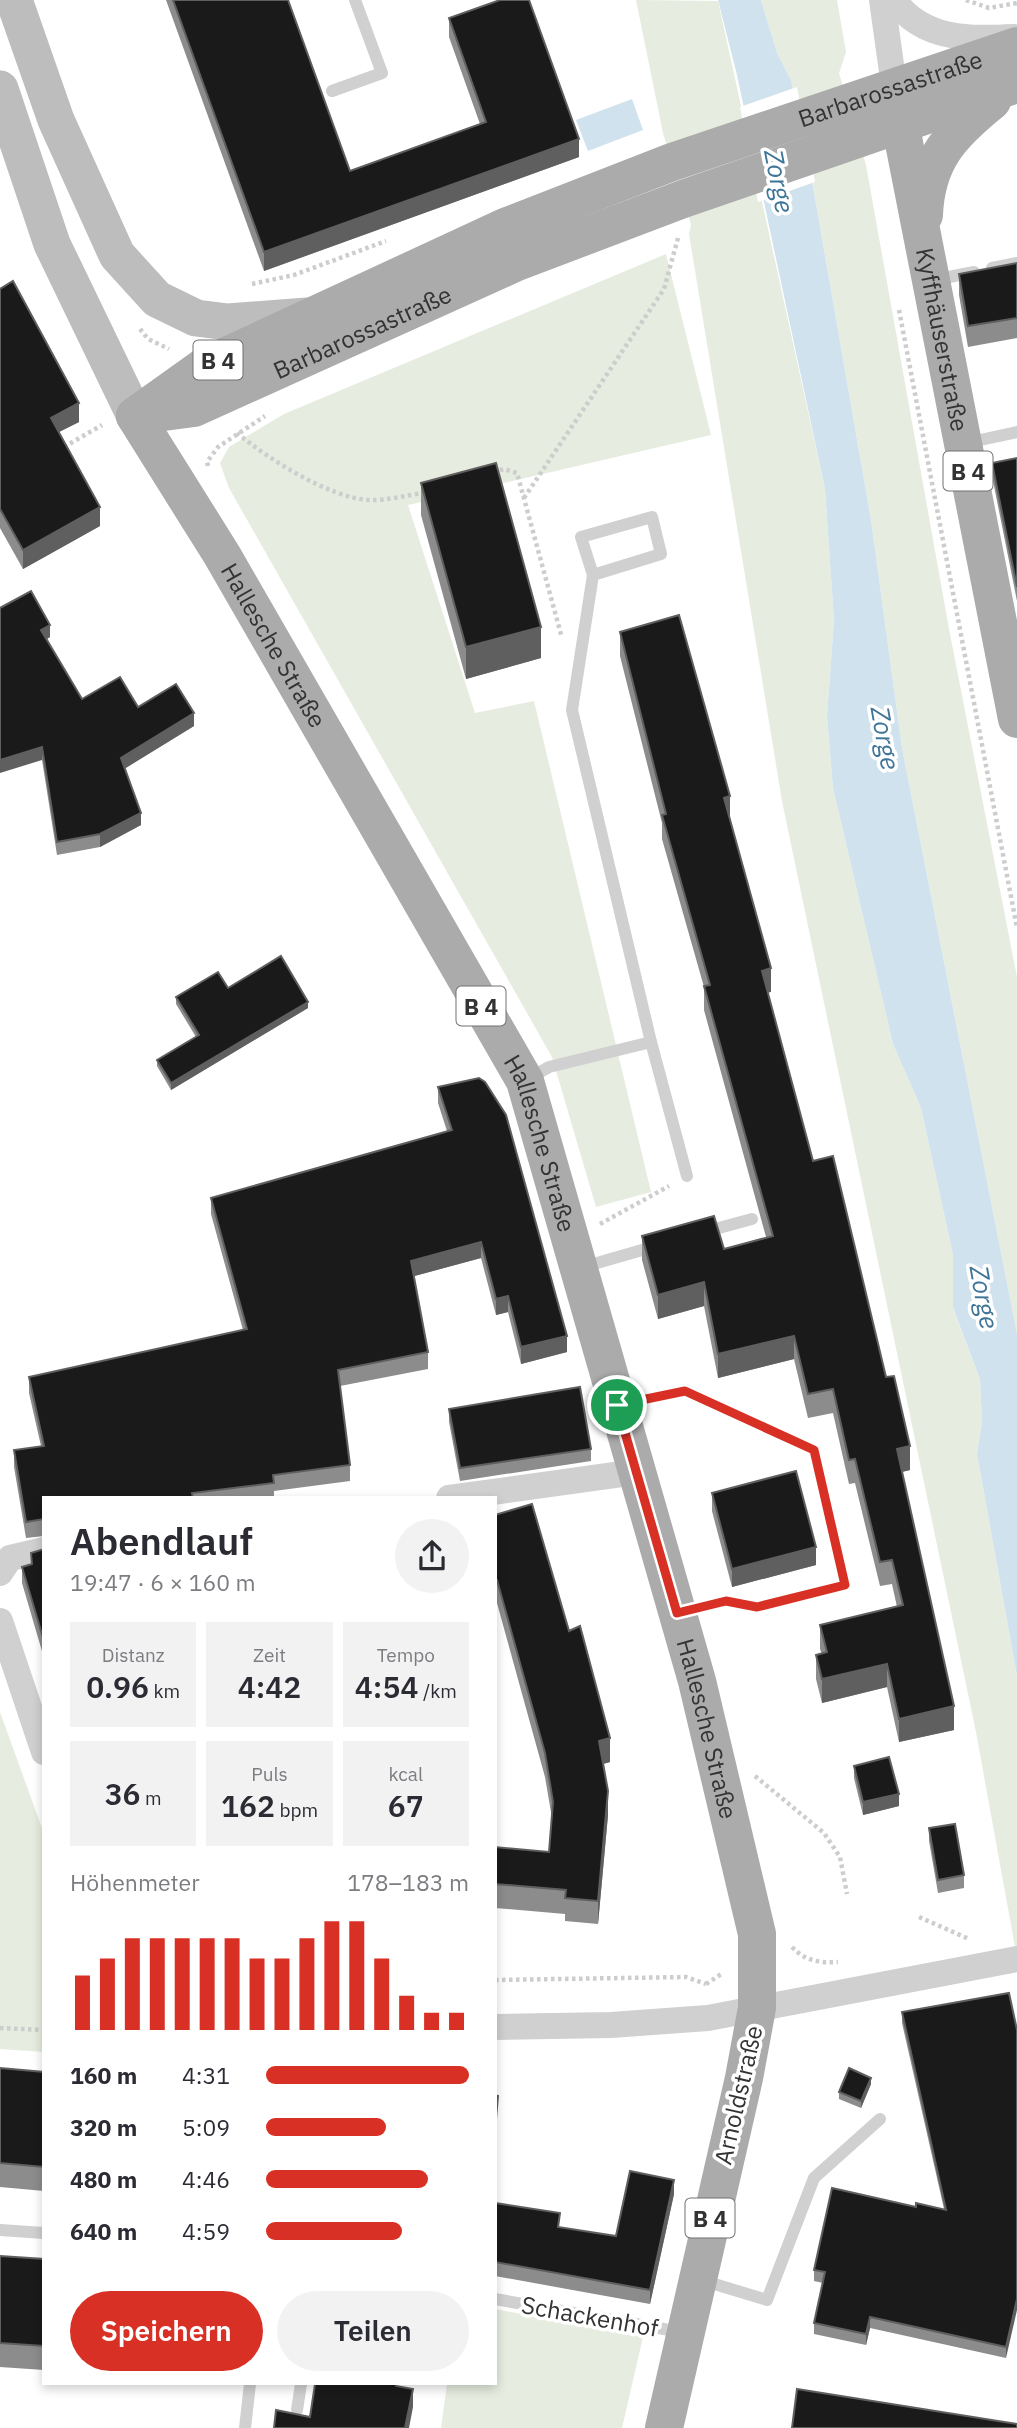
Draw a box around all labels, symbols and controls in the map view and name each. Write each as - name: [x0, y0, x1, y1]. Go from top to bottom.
- street label: Barbarossastraße: [794, 43, 986, 134]
- water label: Zorge: [757, 145, 803, 216]
- street label: Kyffhäuserstraße: [909, 245, 976, 434]
- street label: Barbarossastraße: [268, 278, 456, 386]
- road number: B 4: [194, 340, 242, 380]
- road number: B 4: [944, 452, 992, 491]
- street label: Hallesche Straße: [214, 557, 334, 733]
- water label: Zorge: [864, 703, 908, 772]
- road number: B 4: [456, 987, 505, 1026]
- street label: Hallesche Straße: [497, 1048, 583, 1236]
- water label: Zorge: [963, 1262, 1007, 1331]
- pin: [587, 1375, 647, 1435]
- icon: arrive: [598, 1386, 636, 1424]
- text: Abendlauf: [70, 1516, 253, 1565]
- button: share: [395, 1519, 469, 1593]
- text: 19:47 · 6 × 160 m: [70, 1567, 256, 1597]
- street label: Hallesche Straße: [670, 1635, 745, 1822]
- text: Distanz: [102, 1643, 165, 1667]
- text: Zeit: [253, 1643, 286, 1667]
- text: Tempo: [377, 1643, 435, 1667]
- text: 0.96: [86, 1667, 149, 1706]
- text: 4:42: [238, 1667, 301, 1706]
- text: 4:54: [355, 1667, 418, 1706]
- text: km: [149, 1679, 180, 1703]
- text: /km: [418, 1679, 457, 1703]
- text: Puls: [251, 1762, 288, 1786]
- text: kcal: [389, 1762, 423, 1786]
- text: 36: [105, 1774, 141, 1813]
- text: m: [141, 1786, 162, 1810]
- text: 162: [221, 1786, 275, 1825]
- text: 67: [388, 1786, 424, 1825]
- text: bpm: [275, 1798, 318, 1822]
- text: Höhenmeter: [70, 1867, 200, 1897]
- text: 178–183 m: [347, 1867, 469, 1897]
- street label: Arnoldstraße: [706, 2022, 770, 2168]
- text: 160 m: [70, 2060, 137, 2090]
- text: 4:31: [182, 2060, 230, 2090]
- text: 320 m: [70, 2112, 137, 2142]
- text: 5:09: [182, 2112, 230, 2142]
- text: 480 m: [70, 2164, 137, 2194]
- text: 4:46: [182, 2164, 230, 2194]
- road number: B 4: [686, 2198, 734, 2238]
- text: 640 m: [70, 2216, 137, 2246]
- text: 4:59: [182, 2216, 230, 2246]
- street label: Schackenhof: [519, 2288, 661, 2344]
- button: Speichern: [70, 2291, 263, 2371]
- button: Teilen: [277, 2291, 469, 2371]

